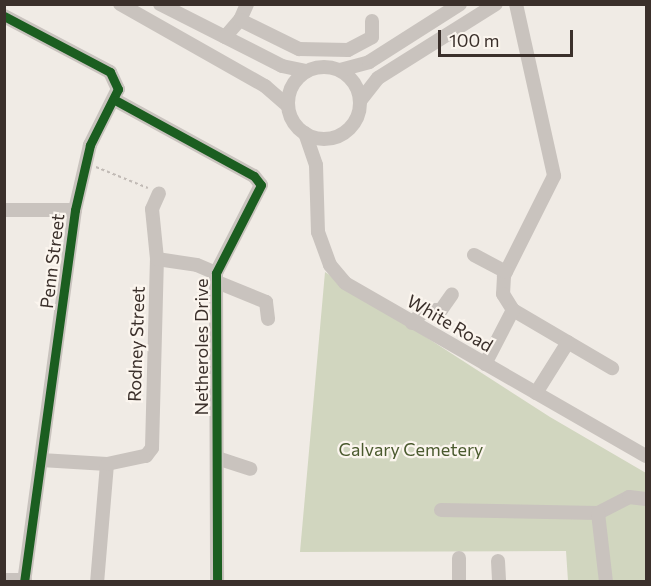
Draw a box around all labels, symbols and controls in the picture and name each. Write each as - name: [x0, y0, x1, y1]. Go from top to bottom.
- scale bar: [441, 18, 576, 56]
- text: 100 m: [449, 29, 499, 51]
- street label: Penn Street: [35, 212, 69, 310]
- street label: Netheroles Drive: [190, 279, 212, 415]
- street label: Rodney Street: [123, 286, 149, 402]
- street label: White Road: [403, 290, 497, 356]
- park label: Calvary Cemetery: [339, 438, 483, 460]

